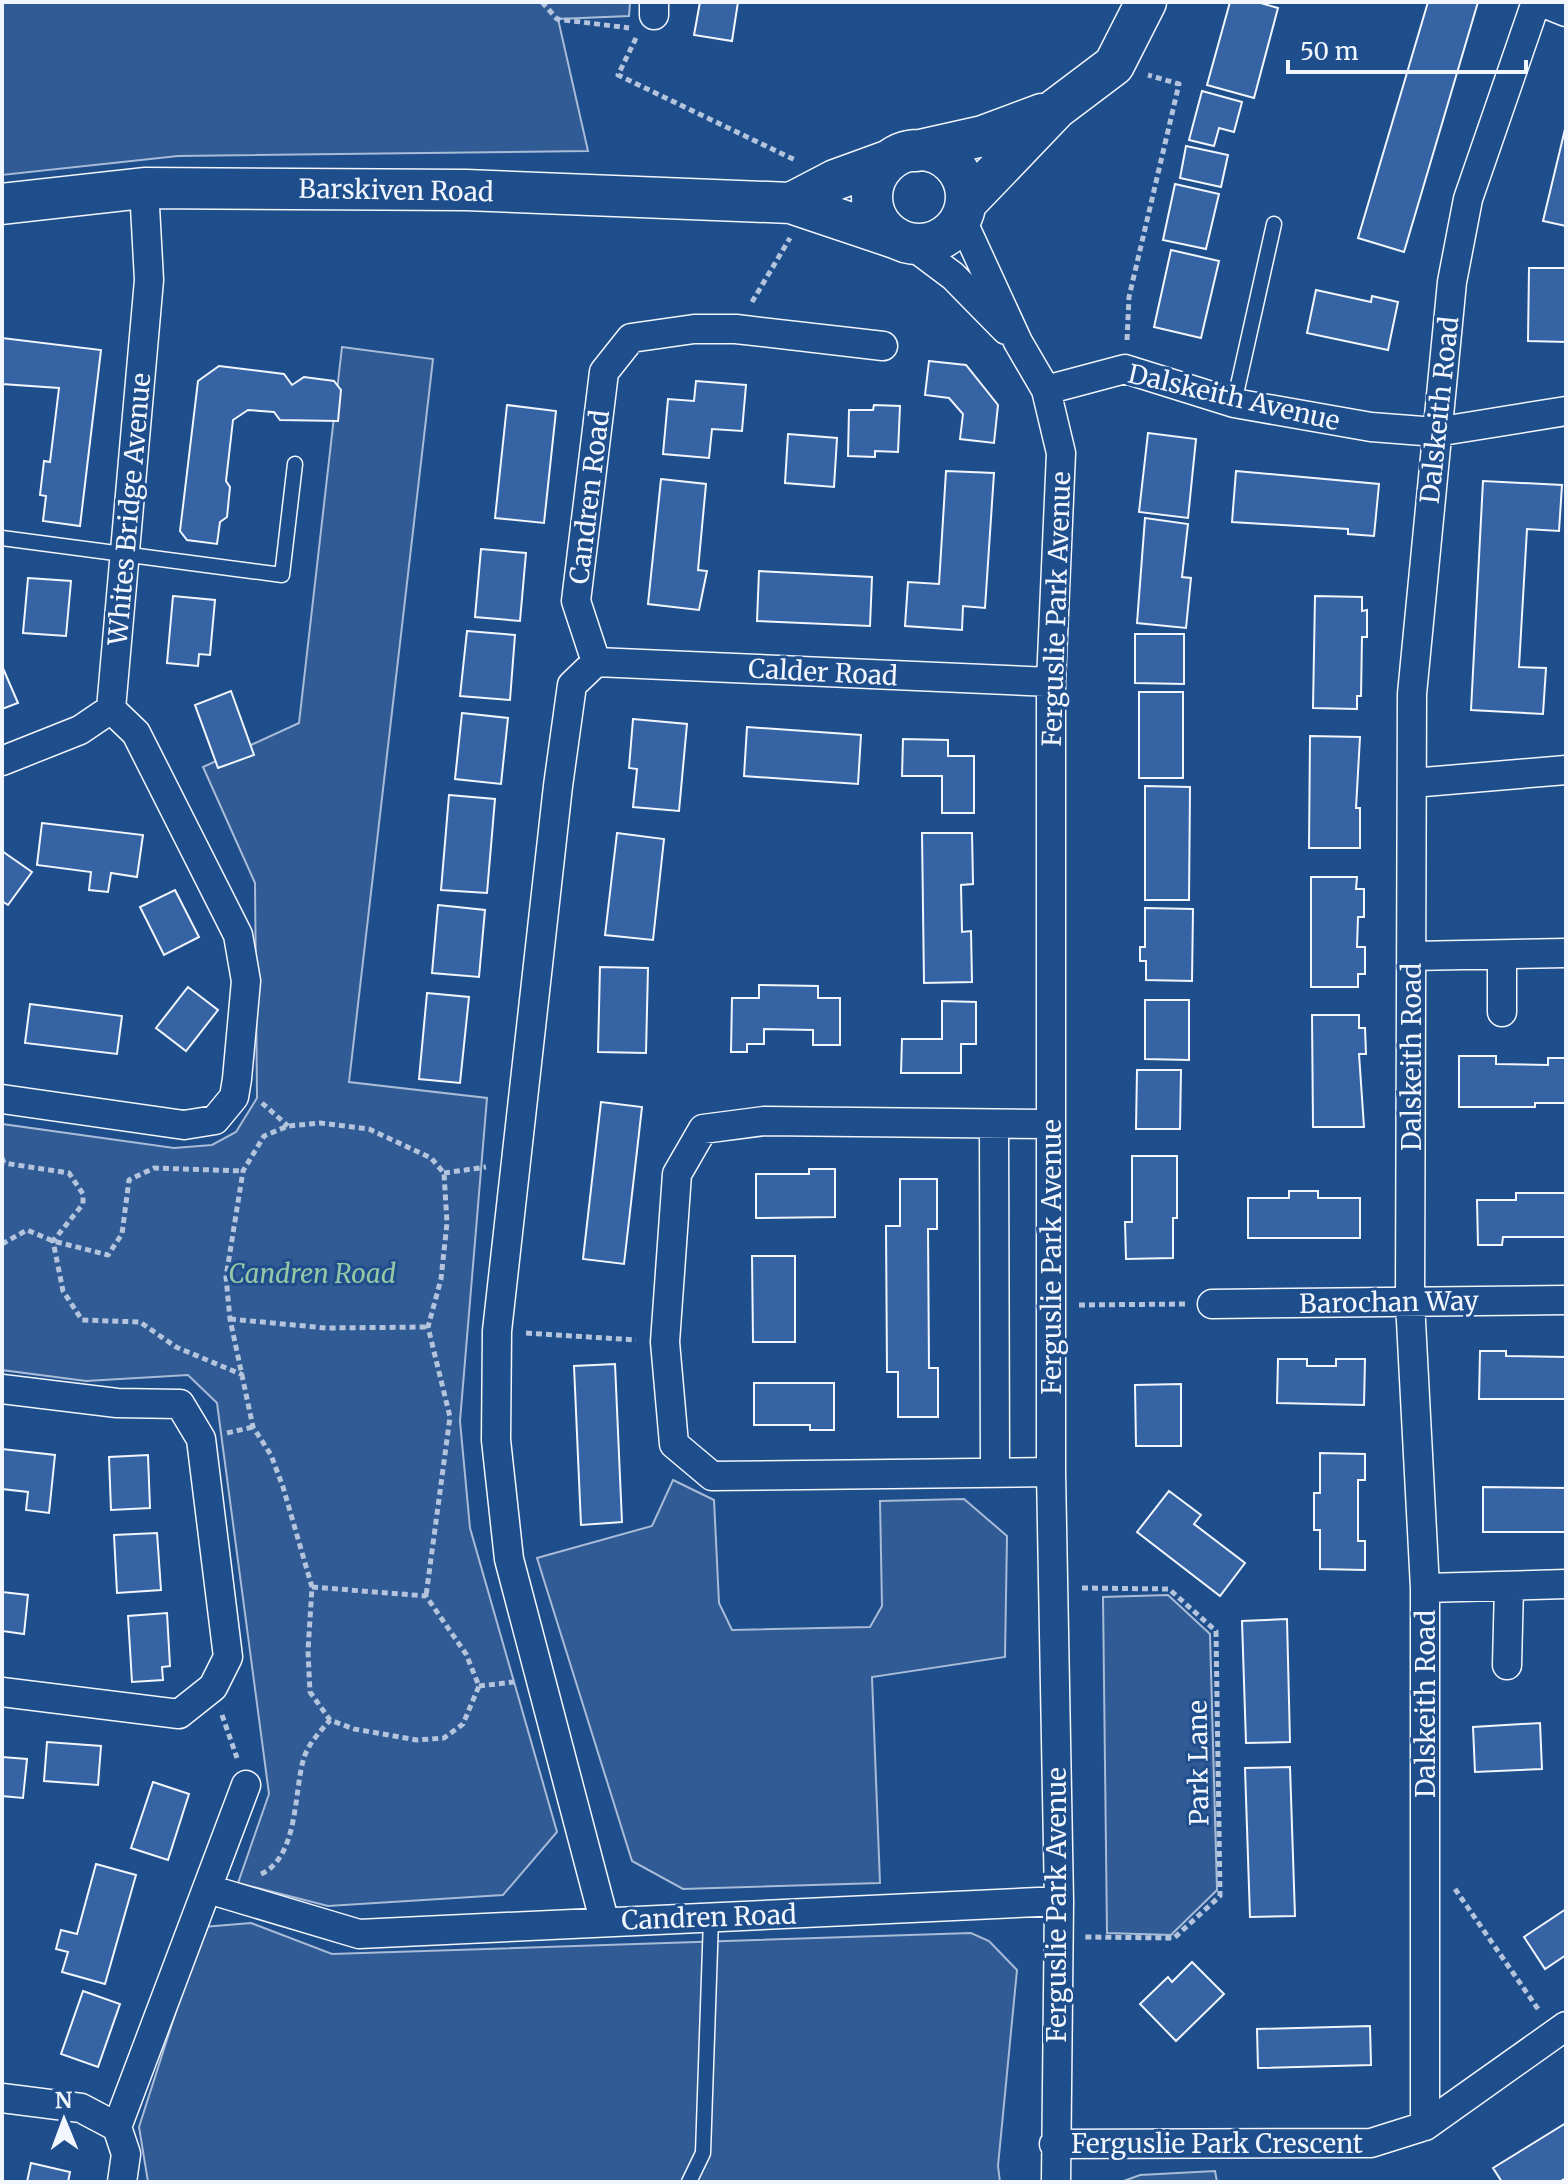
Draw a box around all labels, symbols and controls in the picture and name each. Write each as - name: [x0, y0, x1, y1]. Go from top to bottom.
- scale bar: [1288, 24, 1526, 74]
- text: 50 m: [1300, 36, 1359, 67]
- street label: Barskiven Road: [298, 172, 494, 208]
- street label: Dalskeith Road: [1413, 314, 1465, 505]
- street label: Dalskeith Avenue: [1125, 357, 1343, 437]
- street label: Whites Bridge Avenue: [101, 371, 157, 648]
- street label: Candren Road: [562, 408, 616, 586]
- street label: Ferguslie Park Avenue: [1035, 471, 1077, 747]
- street label: Calder Road: [747, 652, 899, 692]
- street label: Dalskeith Road: [1395, 963, 1428, 1151]
- street label: Ferguslie Park Avenue: [1035, 1119, 1068, 1395]
- park label: Candren Road: [228, 1257, 396, 1290]
- street label: Barochan Way: [1299, 1284, 1480, 1320]
- street label: Dalskeith Road: [1409, 1610, 1442, 1798]
- street label: Park Lane: [1180, 1700, 1216, 1826]
- street label: Ferguslie Park Avenue: [1040, 1767, 1073, 2043]
- street label: Candren Road: [621, 1897, 797, 1937]
- north arrow: [24, 2080, 104, 2160]
- text: N: [55, 2086, 73, 2114]
- street label: Ferguslie Park Crescent: [1071, 2127, 1363, 2160]

